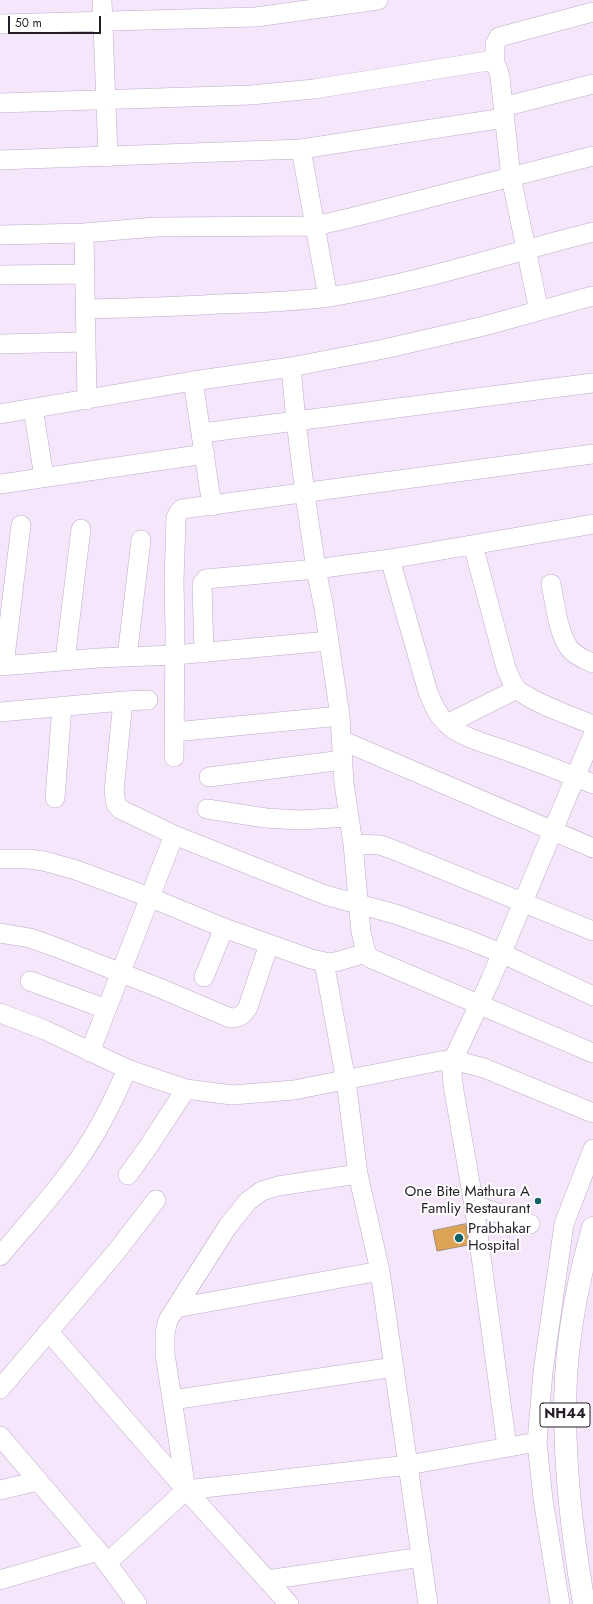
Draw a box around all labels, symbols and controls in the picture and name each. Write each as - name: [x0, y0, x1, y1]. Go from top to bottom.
- scale bar: [10, 8, 103, 34]
- text: 50 m: [15, 14, 42, 32]
- place label: One Bite Mathura A Famliy Restaurant: [404, 1183, 530, 1218]
- marker: One Bite Mathura A Famliy Restaurant: [533, 1196, 543, 1206]
- place label: Prabhakar Hospital: [468, 1220, 531, 1255]
- marker: Prabhakar Hospital: [453, 1232, 465, 1244]
- road number: NH44: [540, 1403, 590, 1427]

